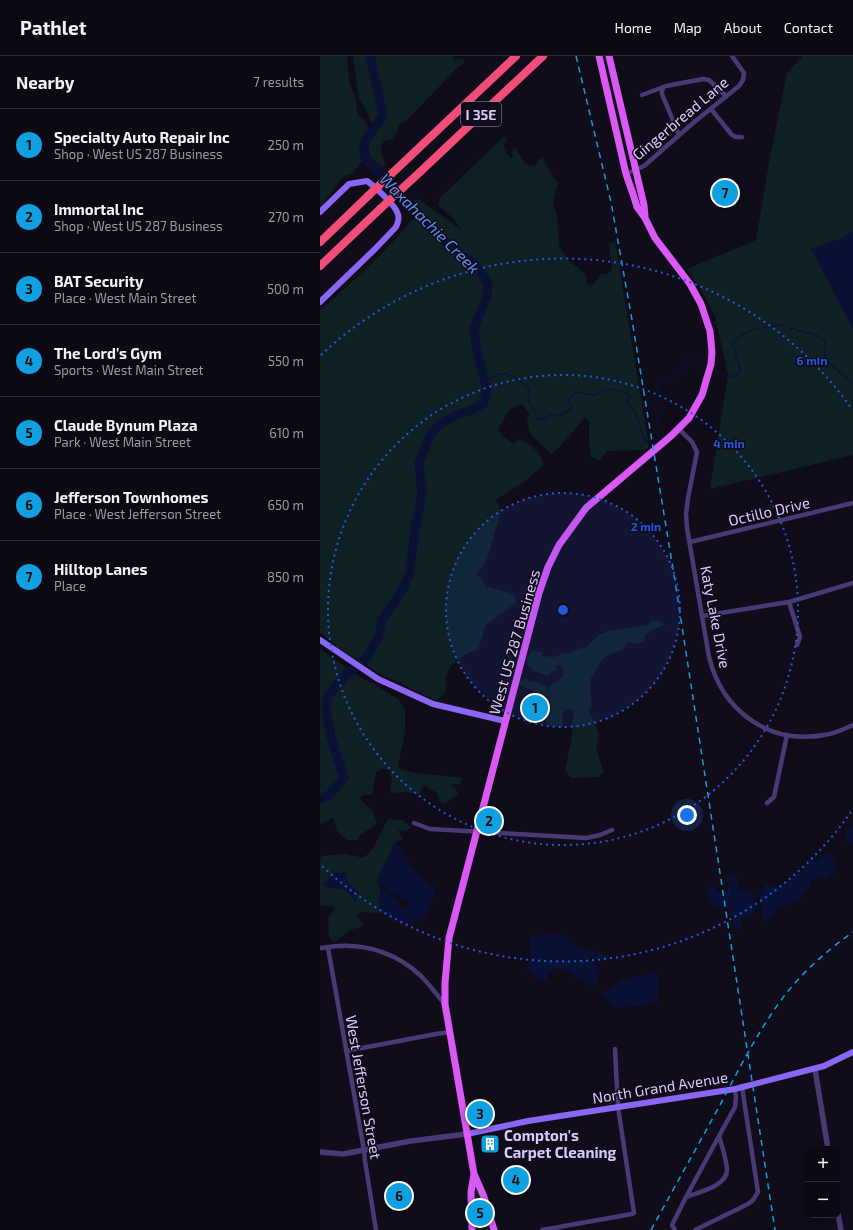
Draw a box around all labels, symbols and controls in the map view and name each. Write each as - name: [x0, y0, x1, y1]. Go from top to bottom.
- text: Pathlet: [20, 16, 86, 39]
- text: Home: [615, 19, 652, 36]
- text: Map: [674, 19, 702, 36]
- text: About: [724, 19, 762, 36]
- text: Contact: [784, 19, 833, 36]
- text: Nearby: [16, 72, 74, 92]
- street label: Gingerbread Lane: [628, 73, 732, 163]
- text: 7 results: [253, 74, 304, 90]
- road number: I 35E: [461, 102, 501, 126]
- text: Specialty Auto Repair Inc: [54, 128, 230, 146]
- text: 1: [26, 137, 32, 153]
- text: 250 m: [268, 137, 304, 153]
- text: Shop · West US 287 Business: [54, 146, 223, 162]
- water label: Waxahachie Creek: [376, 169, 484, 277]
- pin: 7: [712, 178, 738, 208]
- text: Immortal Inc: [54, 200, 144, 218]
- text: 2: [25, 209, 33, 225]
- text: 270 m: [268, 209, 304, 225]
- text: Shop · West US 287 Business: [54, 218, 223, 234]
- text: BAT Security: [54, 272, 143, 290]
- text: 3: [25, 281, 33, 297]
- text: 500 m: [267, 281, 304, 297]
- text: Place · West Main Street: [54, 290, 196, 306]
- text: The Lord's Gym: [54, 344, 162, 362]
- text: 4: [25, 353, 33, 369]
- text: 550 m: [268, 353, 304, 369]
- text: 6 min: [797, 353, 827, 367]
- text: Sports · West Main Street: [54, 362, 204, 378]
- text: Claude Bynum Plaza: [54, 416, 197, 434]
- text: 5: [25, 425, 33, 441]
- text: 610 m: [269, 425, 304, 441]
- text: Park · West Main Street: [54, 434, 191, 450]
- text: 4 min: [713, 436, 745, 450]
- text: Jefferson Townhomes: [54, 488, 209, 506]
- street label: Octillo Drive: [726, 493, 812, 529]
- text: 6: [25, 497, 33, 513]
- text: 650 m: [267, 497, 304, 513]
- text: Place · West Jefferson Street: [54, 506, 221, 522]
- text: 2 min: [631, 519, 661, 533]
- text: Hilltop Lanes: [54, 560, 147, 578]
- street label: Katy Lake Drive: [697, 564, 735, 670]
- street label: West US 287 Business: [485, 567, 543, 717]
- text: 7: [26, 569, 32, 585]
- text: 850 m: [267, 569, 304, 585]
- text: Place: [54, 578, 86, 594]
- centre of rings: [556, 603, 570, 617]
- pin: 1: [522, 693, 548, 723]
- your location: [677, 805, 697, 825]
- pin: 2: [476, 806, 502, 836]
- street label: West Jefferson Street: [342, 1014, 386, 1161]
- street label: North Grand Avenue: [591, 1067, 729, 1107]
- pin: 3: [467, 1099, 493, 1129]
- place label: Compton's Carpet Cleaning: [504, 1126, 617, 1161]
- building icon: Compton's Carpet Cleaning: [479, 1133, 501, 1155]
- map controls: [805, 1146, 841, 1218]
- button: +: [805, 1146, 841, 1182]
- pin: 4: [503, 1165, 529, 1195]
- pin: 6: [386, 1181, 412, 1211]
- button: −: [805, 1182, 841, 1218]
- pin: 5: [467, 1198, 493, 1228]

